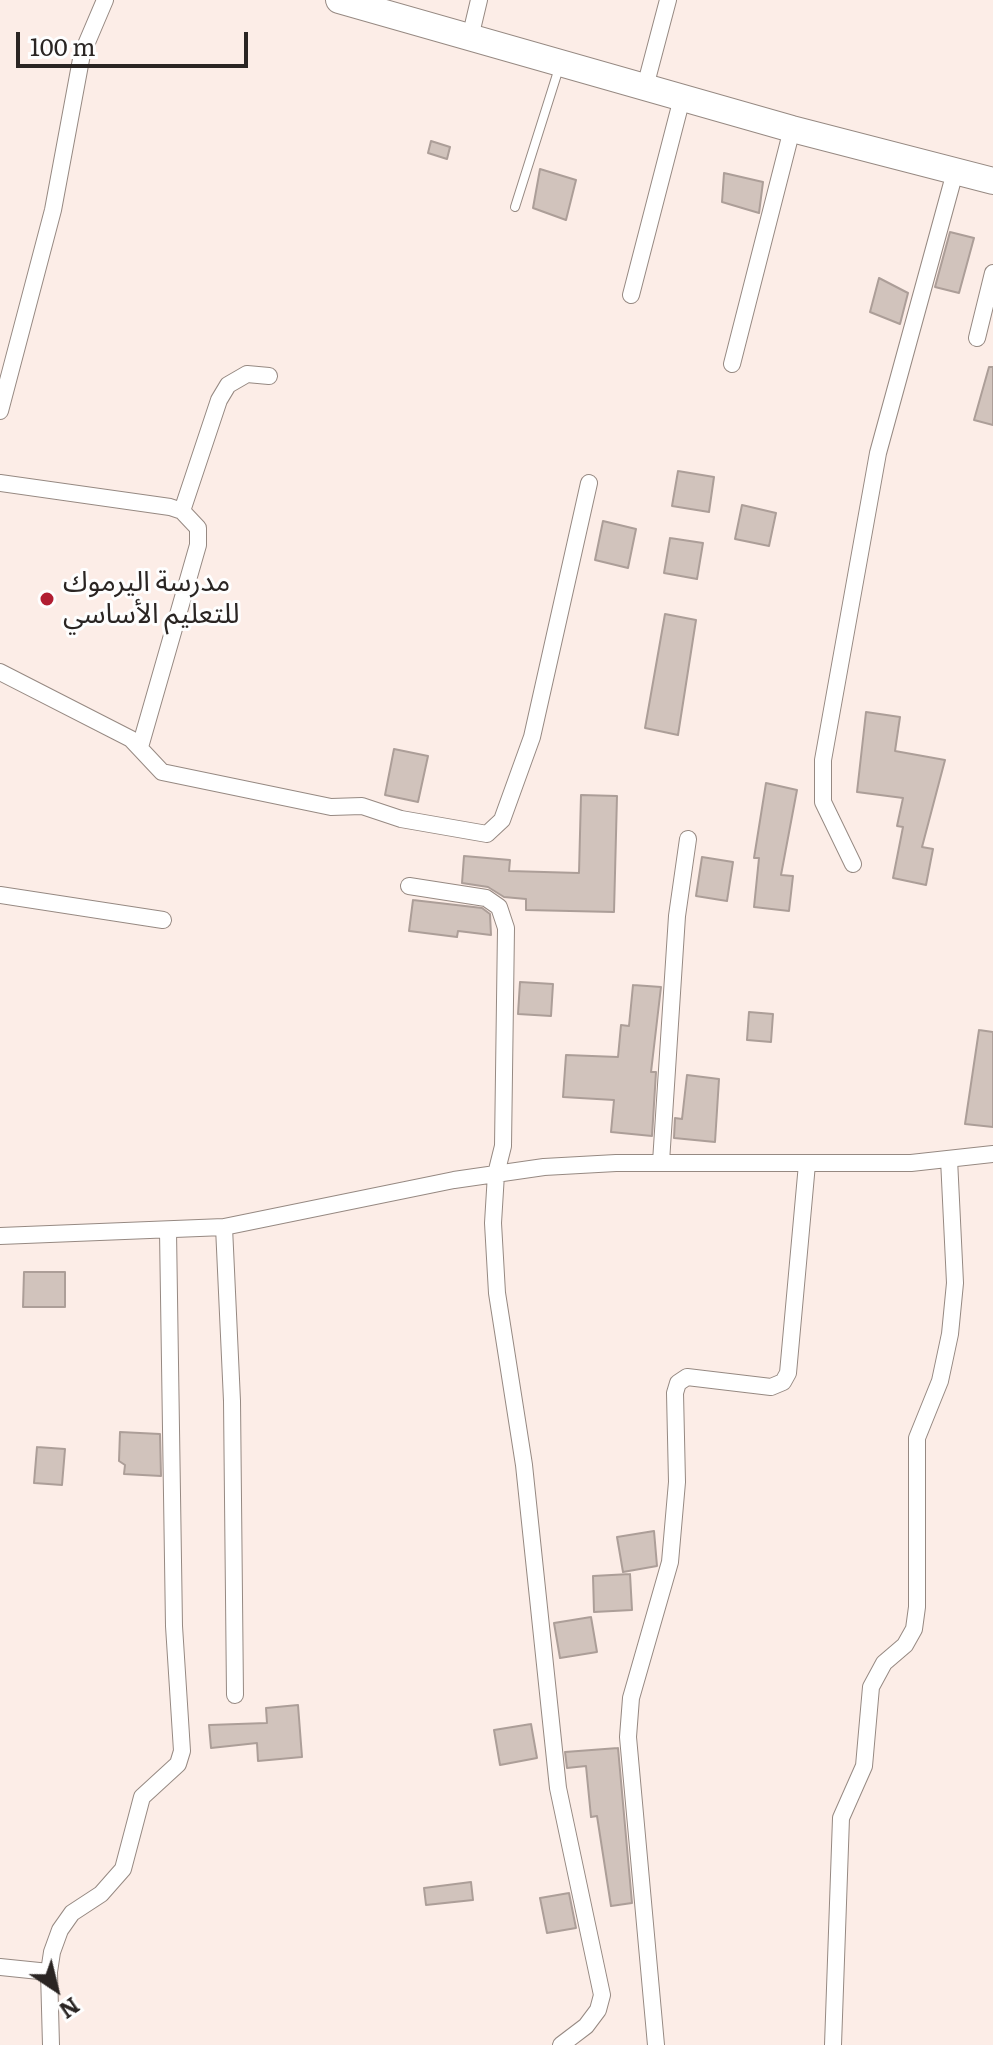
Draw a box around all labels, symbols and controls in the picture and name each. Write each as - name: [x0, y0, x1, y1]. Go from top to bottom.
- scale bar: [20, 16, 252, 66]
- text: 100 m: [30, 28, 96, 63]
- place label: مدرسة اليرموك للتعليم الأساسي: [63, 566, 240, 632]
- marker: مدرسة اليرموك للتعليم الأساسي: [38, 590, 56, 608]
- north arrow: [16, 1949, 96, 2029]
- text: N: [53, 1990, 87, 2028]

